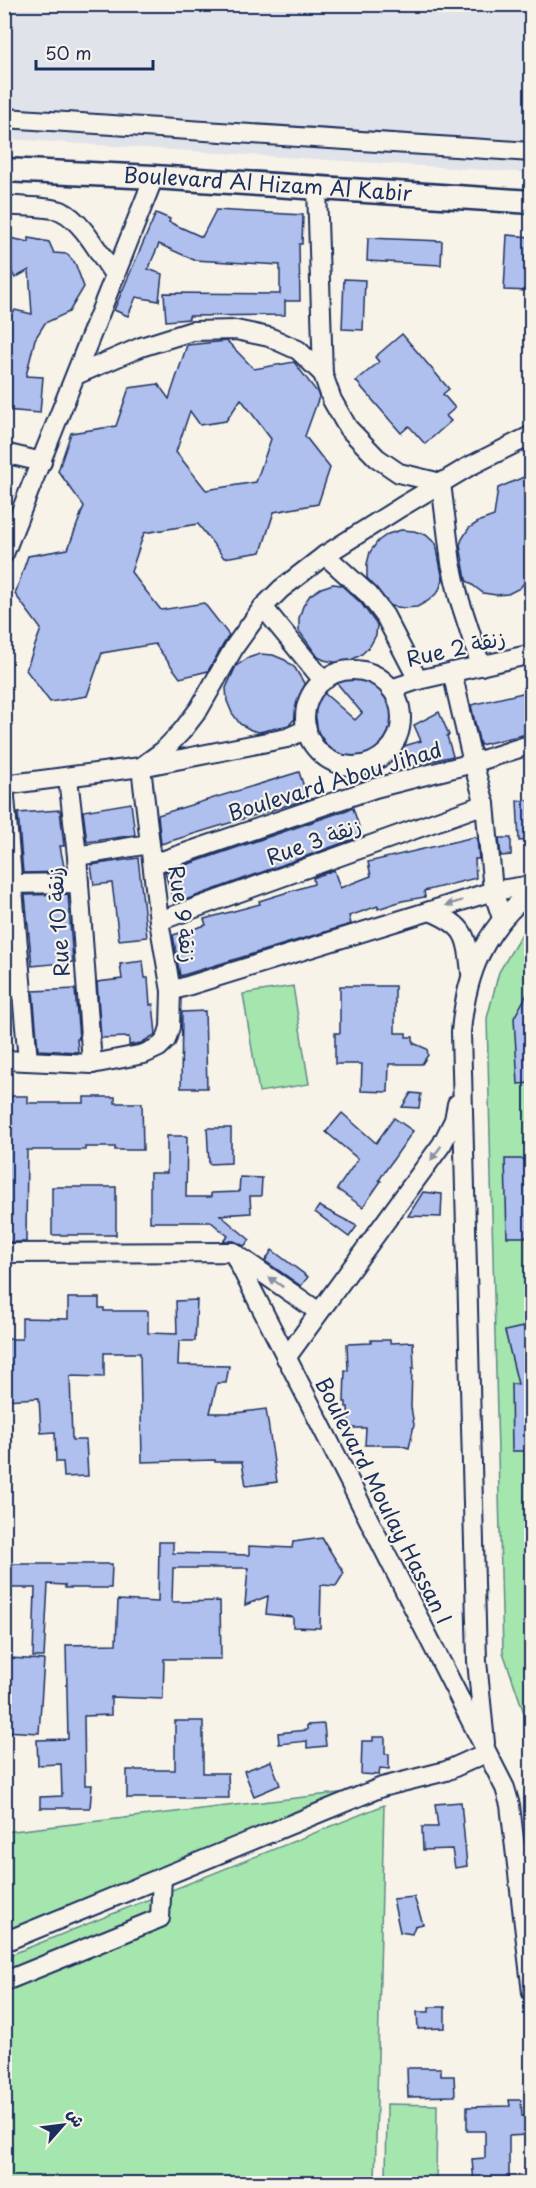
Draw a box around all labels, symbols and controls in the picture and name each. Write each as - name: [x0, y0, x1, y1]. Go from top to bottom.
- scale bar: [36, 33, 153, 71]
- text: 50 m: [45, 39, 92, 66]
- street label: Boulevard Al Hizam Al Kabir: [123, 158, 414, 208]
- street label: Rue 2 زنقة: [403, 620, 508, 674]
- street label: Boulevard Abou Jihad: [223, 732, 445, 828]
- street label: Rue 3 زنقة: [261, 808, 365, 872]
- street label: Rue 9 زنقة: [161, 863, 207, 964]
- street label: Rue 10 زنقة: [37, 866, 77, 978]
- one-way arrow: [445, 899, 463, 908]
- one-way arrow: [430, 1144, 442, 1160]
- one-way arrow: [268, 1277, 284, 1288]
- street label: Boulevard Moulay Hassan I: [308, 1371, 461, 1629]
- north arrow: [33, 2095, 93, 2155]
- text: ش: [62, 2104, 92, 2131]

